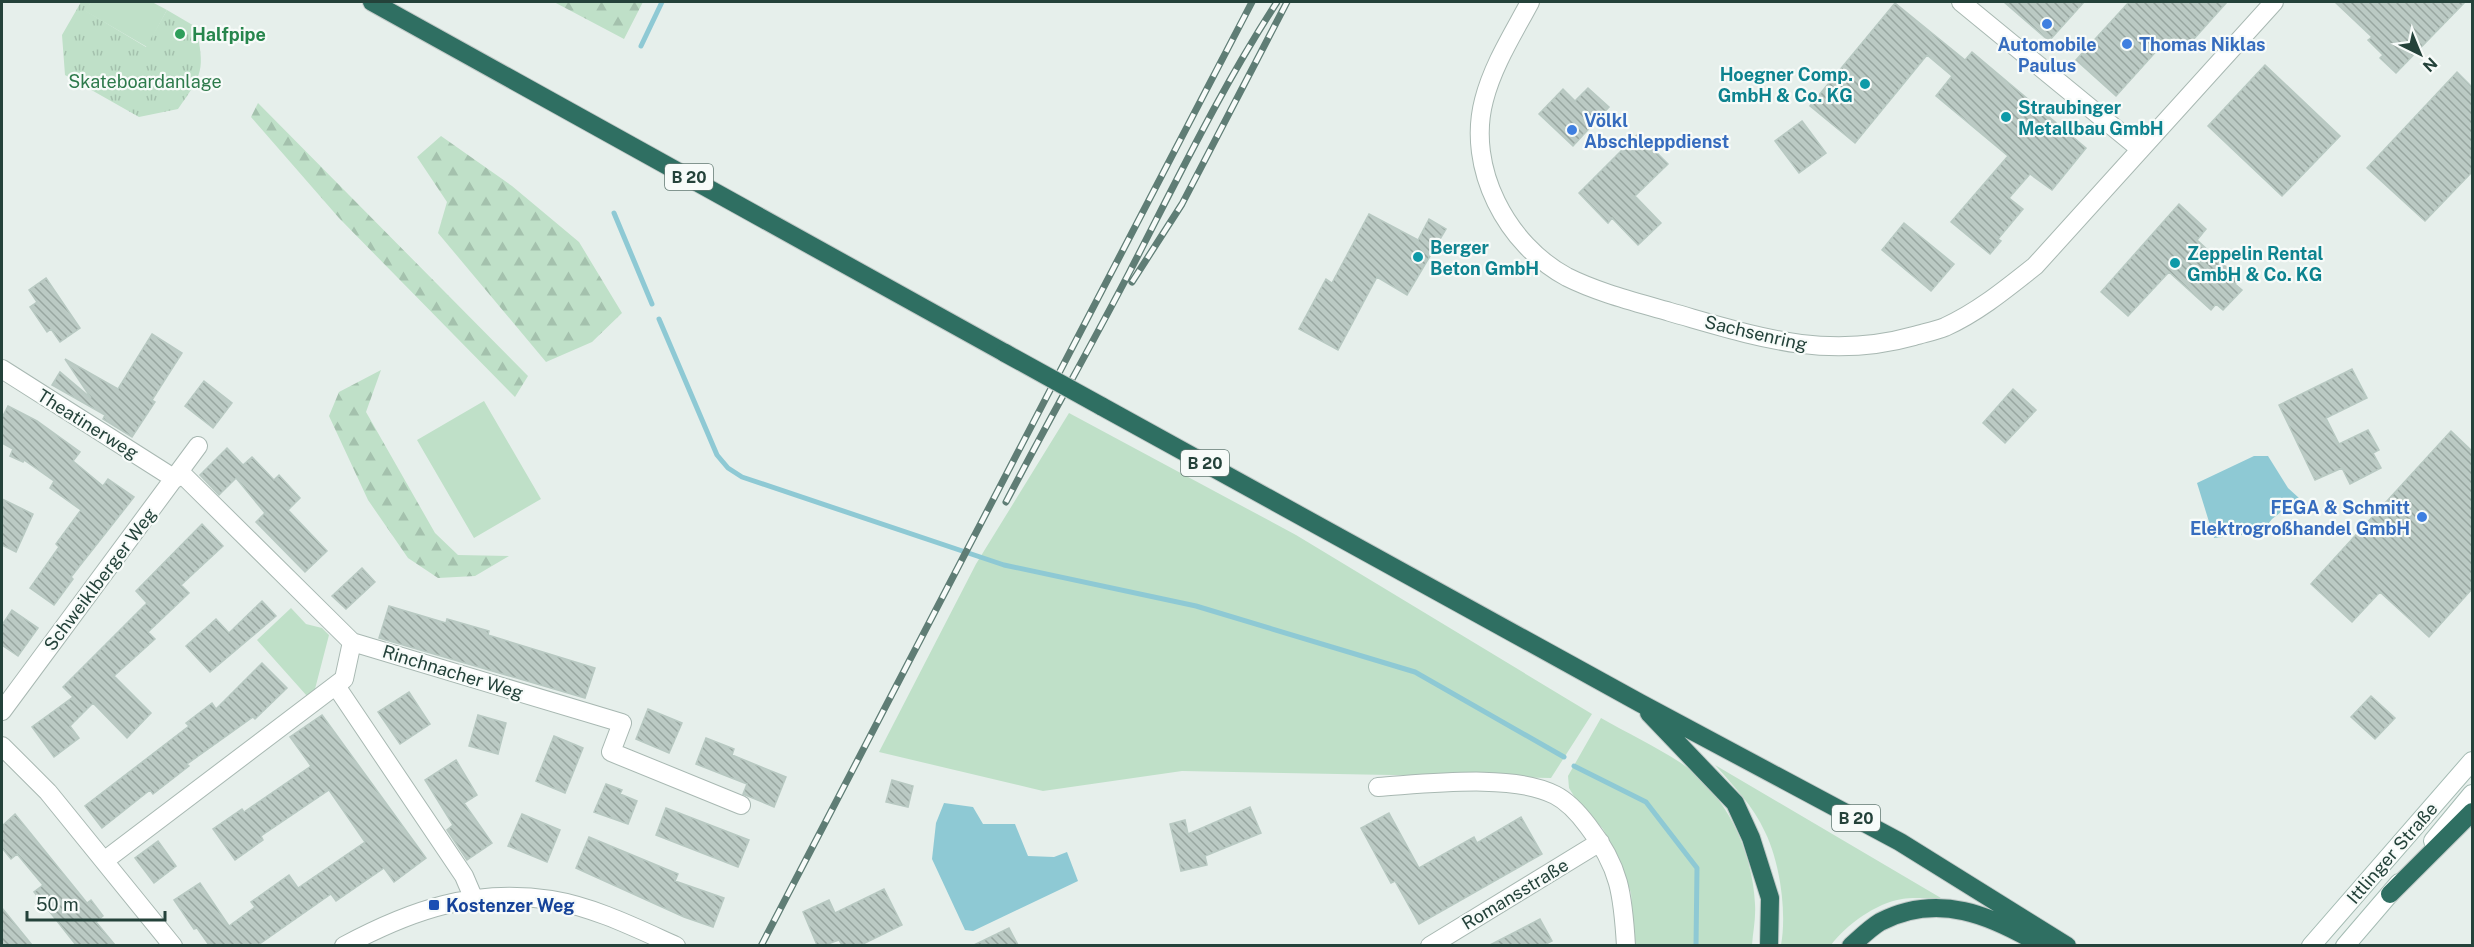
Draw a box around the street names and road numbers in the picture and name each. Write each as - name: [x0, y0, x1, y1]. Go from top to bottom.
- road number: B 20: [665, 164, 713, 190]
- street label: Sachsenring: [1703, 311, 1809, 355]
- street label: Theatinerweg: [34, 385, 142, 463]
- road number: B 20: [1181, 450, 1229, 476]
- street label: Schweiklberger Weg: [39, 503, 161, 655]
- street label: Rinchnacher Weg: [380, 641, 526, 703]
- street label: Ittlinger Straße: [2342, 798, 2442, 908]
- road number: B 20: [1832, 805, 1880, 831]
- street label: Romansstraße: [1458, 854, 1572, 934]

